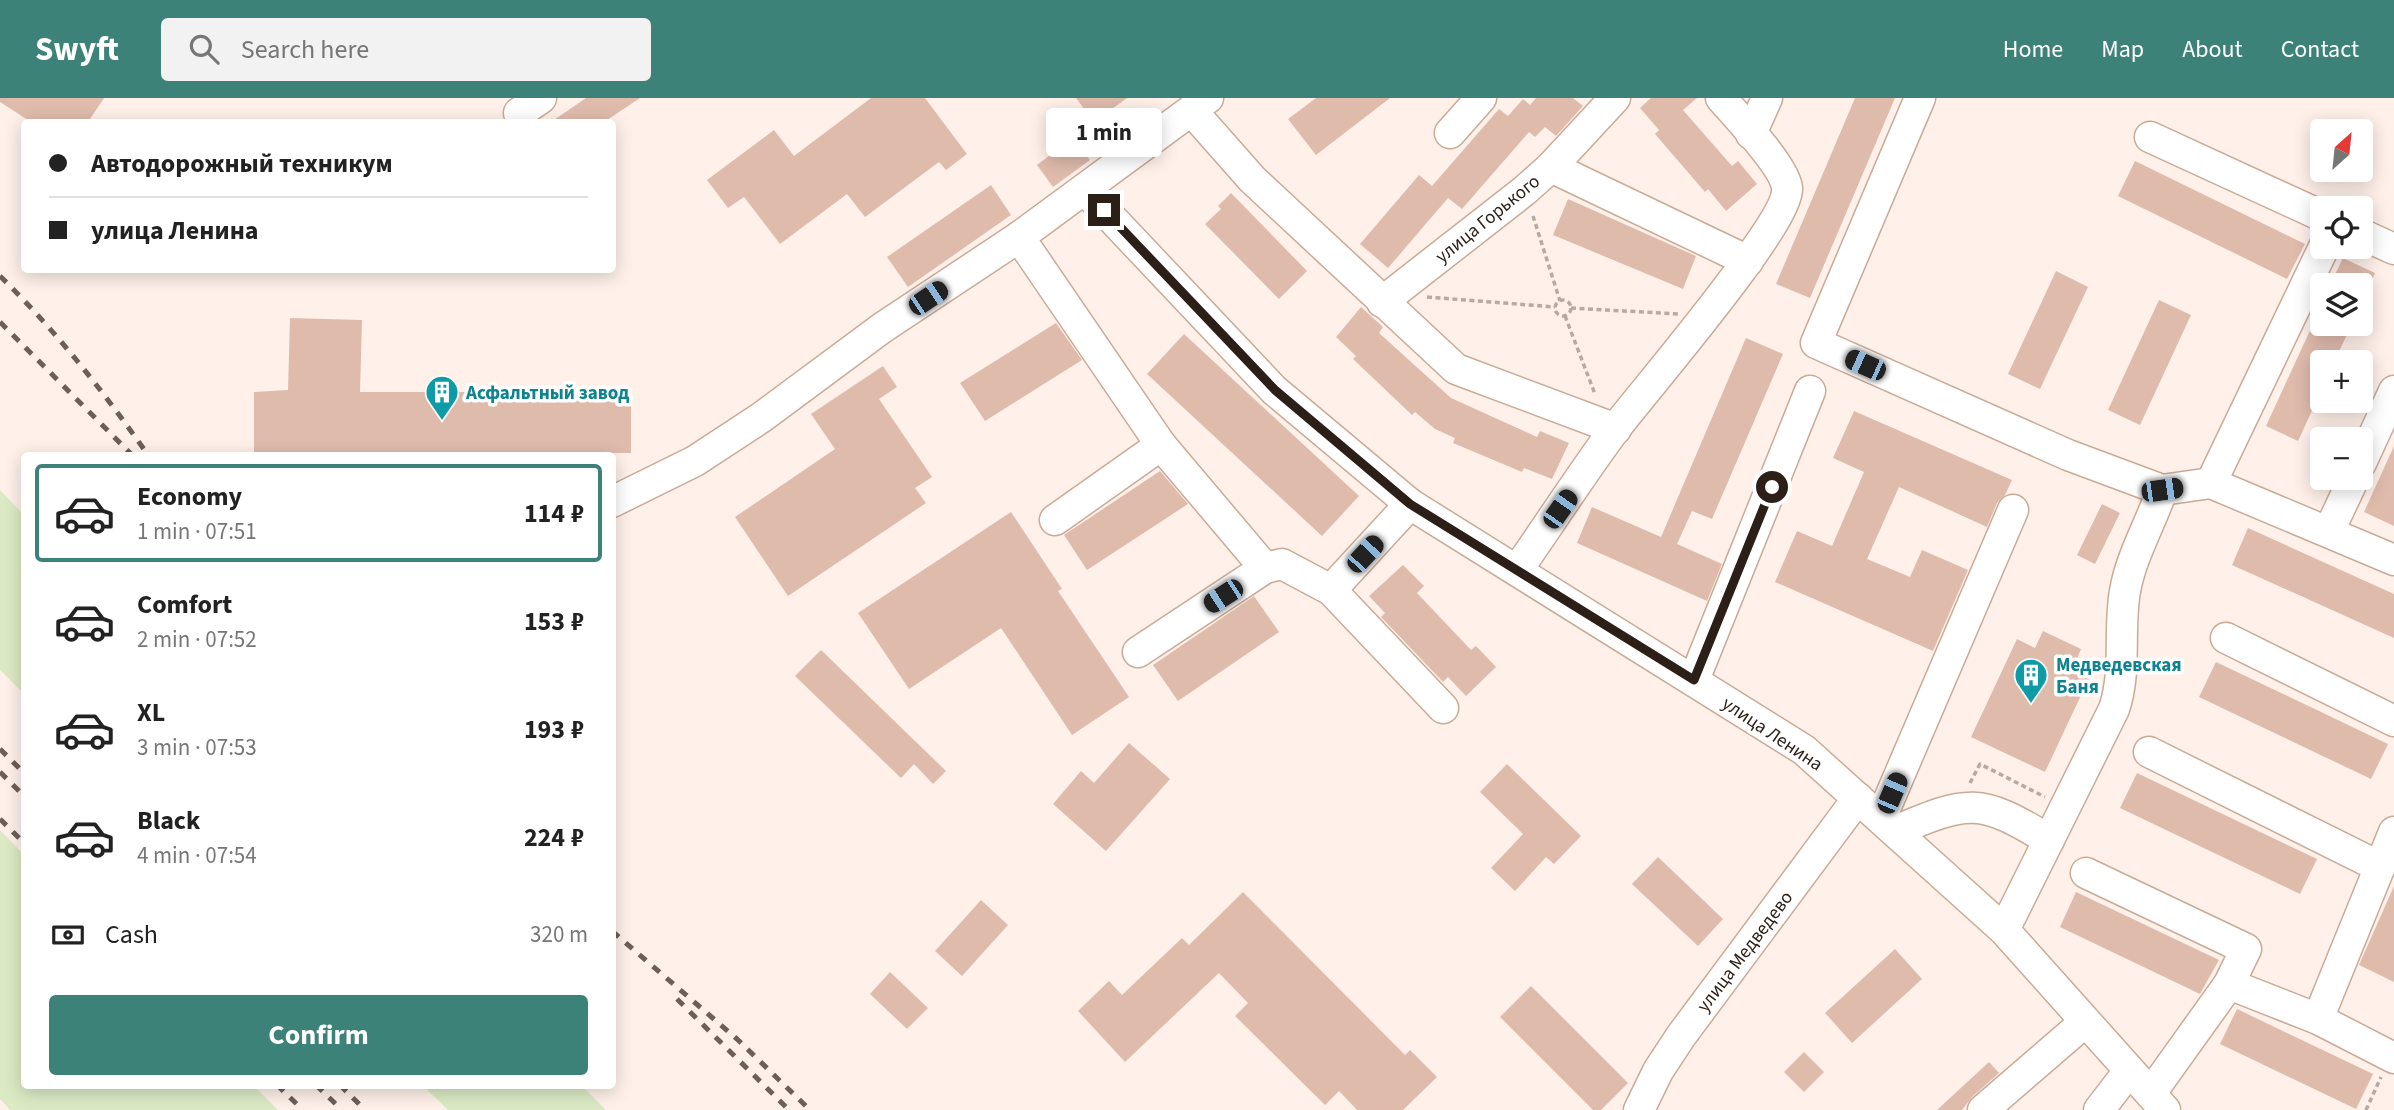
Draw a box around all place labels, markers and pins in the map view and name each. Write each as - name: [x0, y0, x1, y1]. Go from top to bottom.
- building icon: Асфальтный завод: [423, 373, 461, 422]
- place label: Асфальтный завод: [465, 380, 629, 407]
- place label: Медведевская Баня: [2056, 652, 2182, 701]
- building icon: Медведевская Баня: [2012, 656, 2050, 705]

